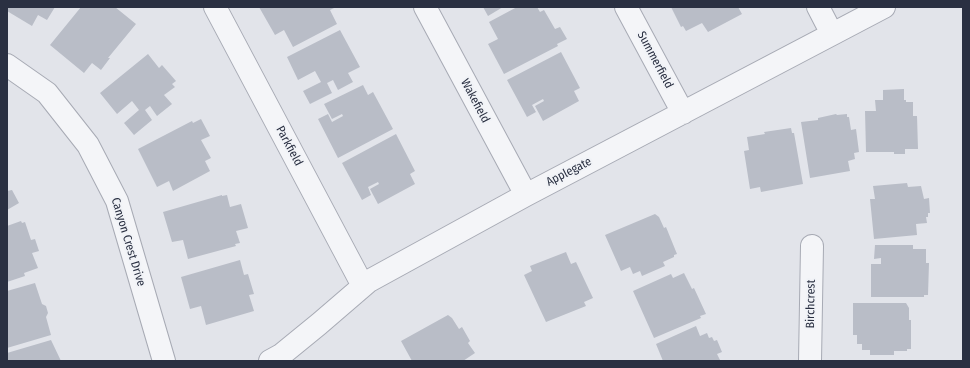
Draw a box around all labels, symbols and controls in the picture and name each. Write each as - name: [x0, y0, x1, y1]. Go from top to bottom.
- street label: Summerfield: [634, 29, 676, 91]
- street label: Wakefield: [457, 77, 493, 125]
- street label: Parkfield: [273, 124, 305, 168]
- street label: Applegate: [544, 154, 594, 190]
- street label: Canyon Crest Drive: [108, 196, 148, 288]
- street label: Birchcrest: [803, 279, 819, 329]

